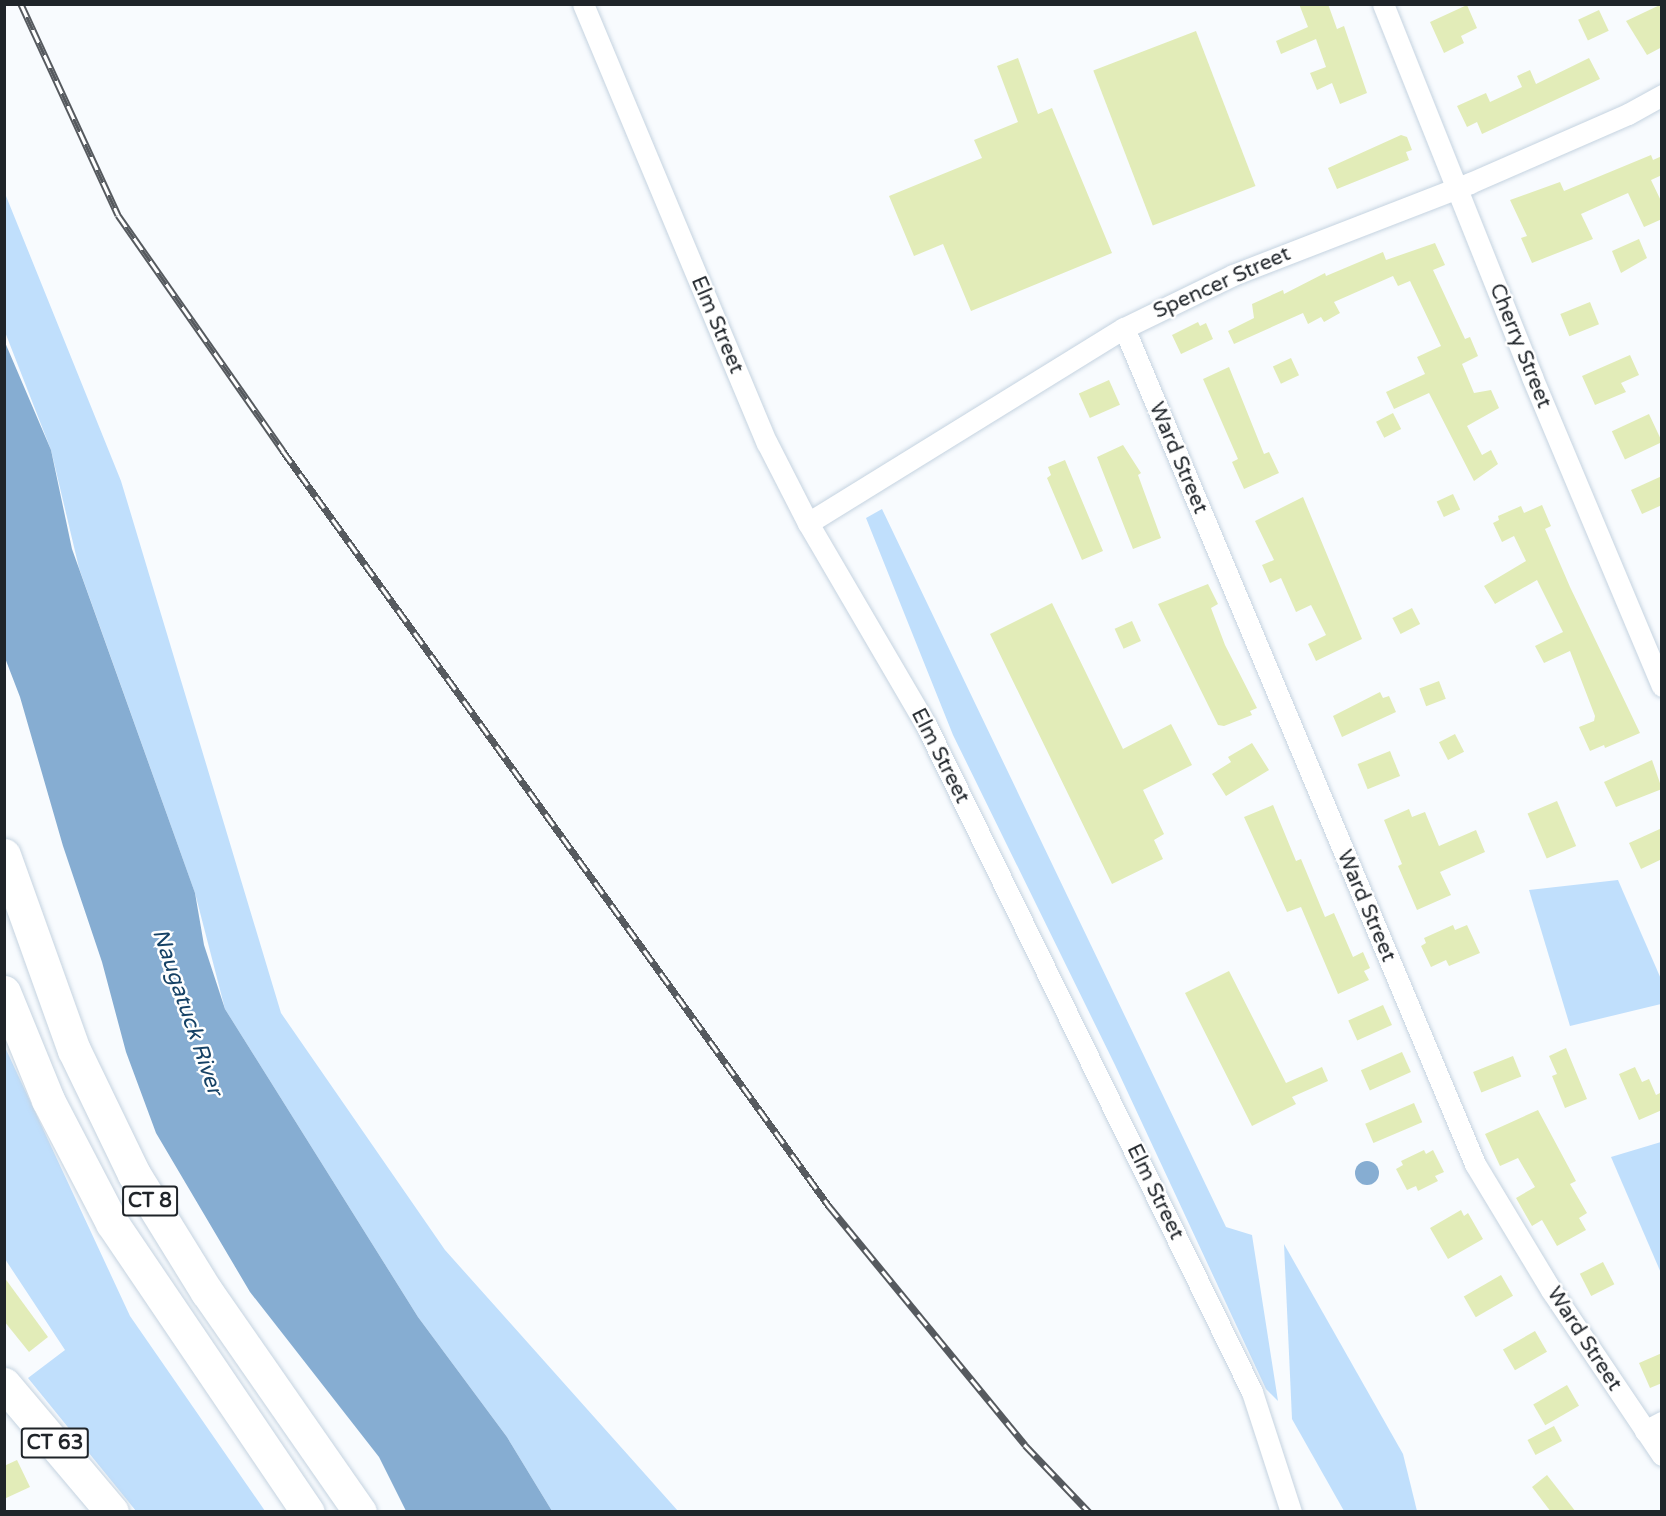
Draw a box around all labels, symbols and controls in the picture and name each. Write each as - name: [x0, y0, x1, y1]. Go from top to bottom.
- street label: Spencer Street: [1150, 242, 1294, 324]
- street label: Elm Street: [685, 272, 749, 378]
- street label: Cherry Street: [1484, 280, 1556, 412]
- street label: Ward Street: [1143, 398, 1213, 518]
- street label: Elm Street: [905, 704, 975, 808]
- street label: Ward Street: [1331, 846, 1401, 966]
- water label: Naugatuck River: [146, 925, 228, 1099]
- street label: Elm Street: [1121, 1140, 1189, 1244]
- road number: CT 8: [122, 1184, 178, 1218]
- street label: Ward Street: [1541, 1282, 1627, 1396]
- road number: CT 63: [20, 1426, 90, 1460]

